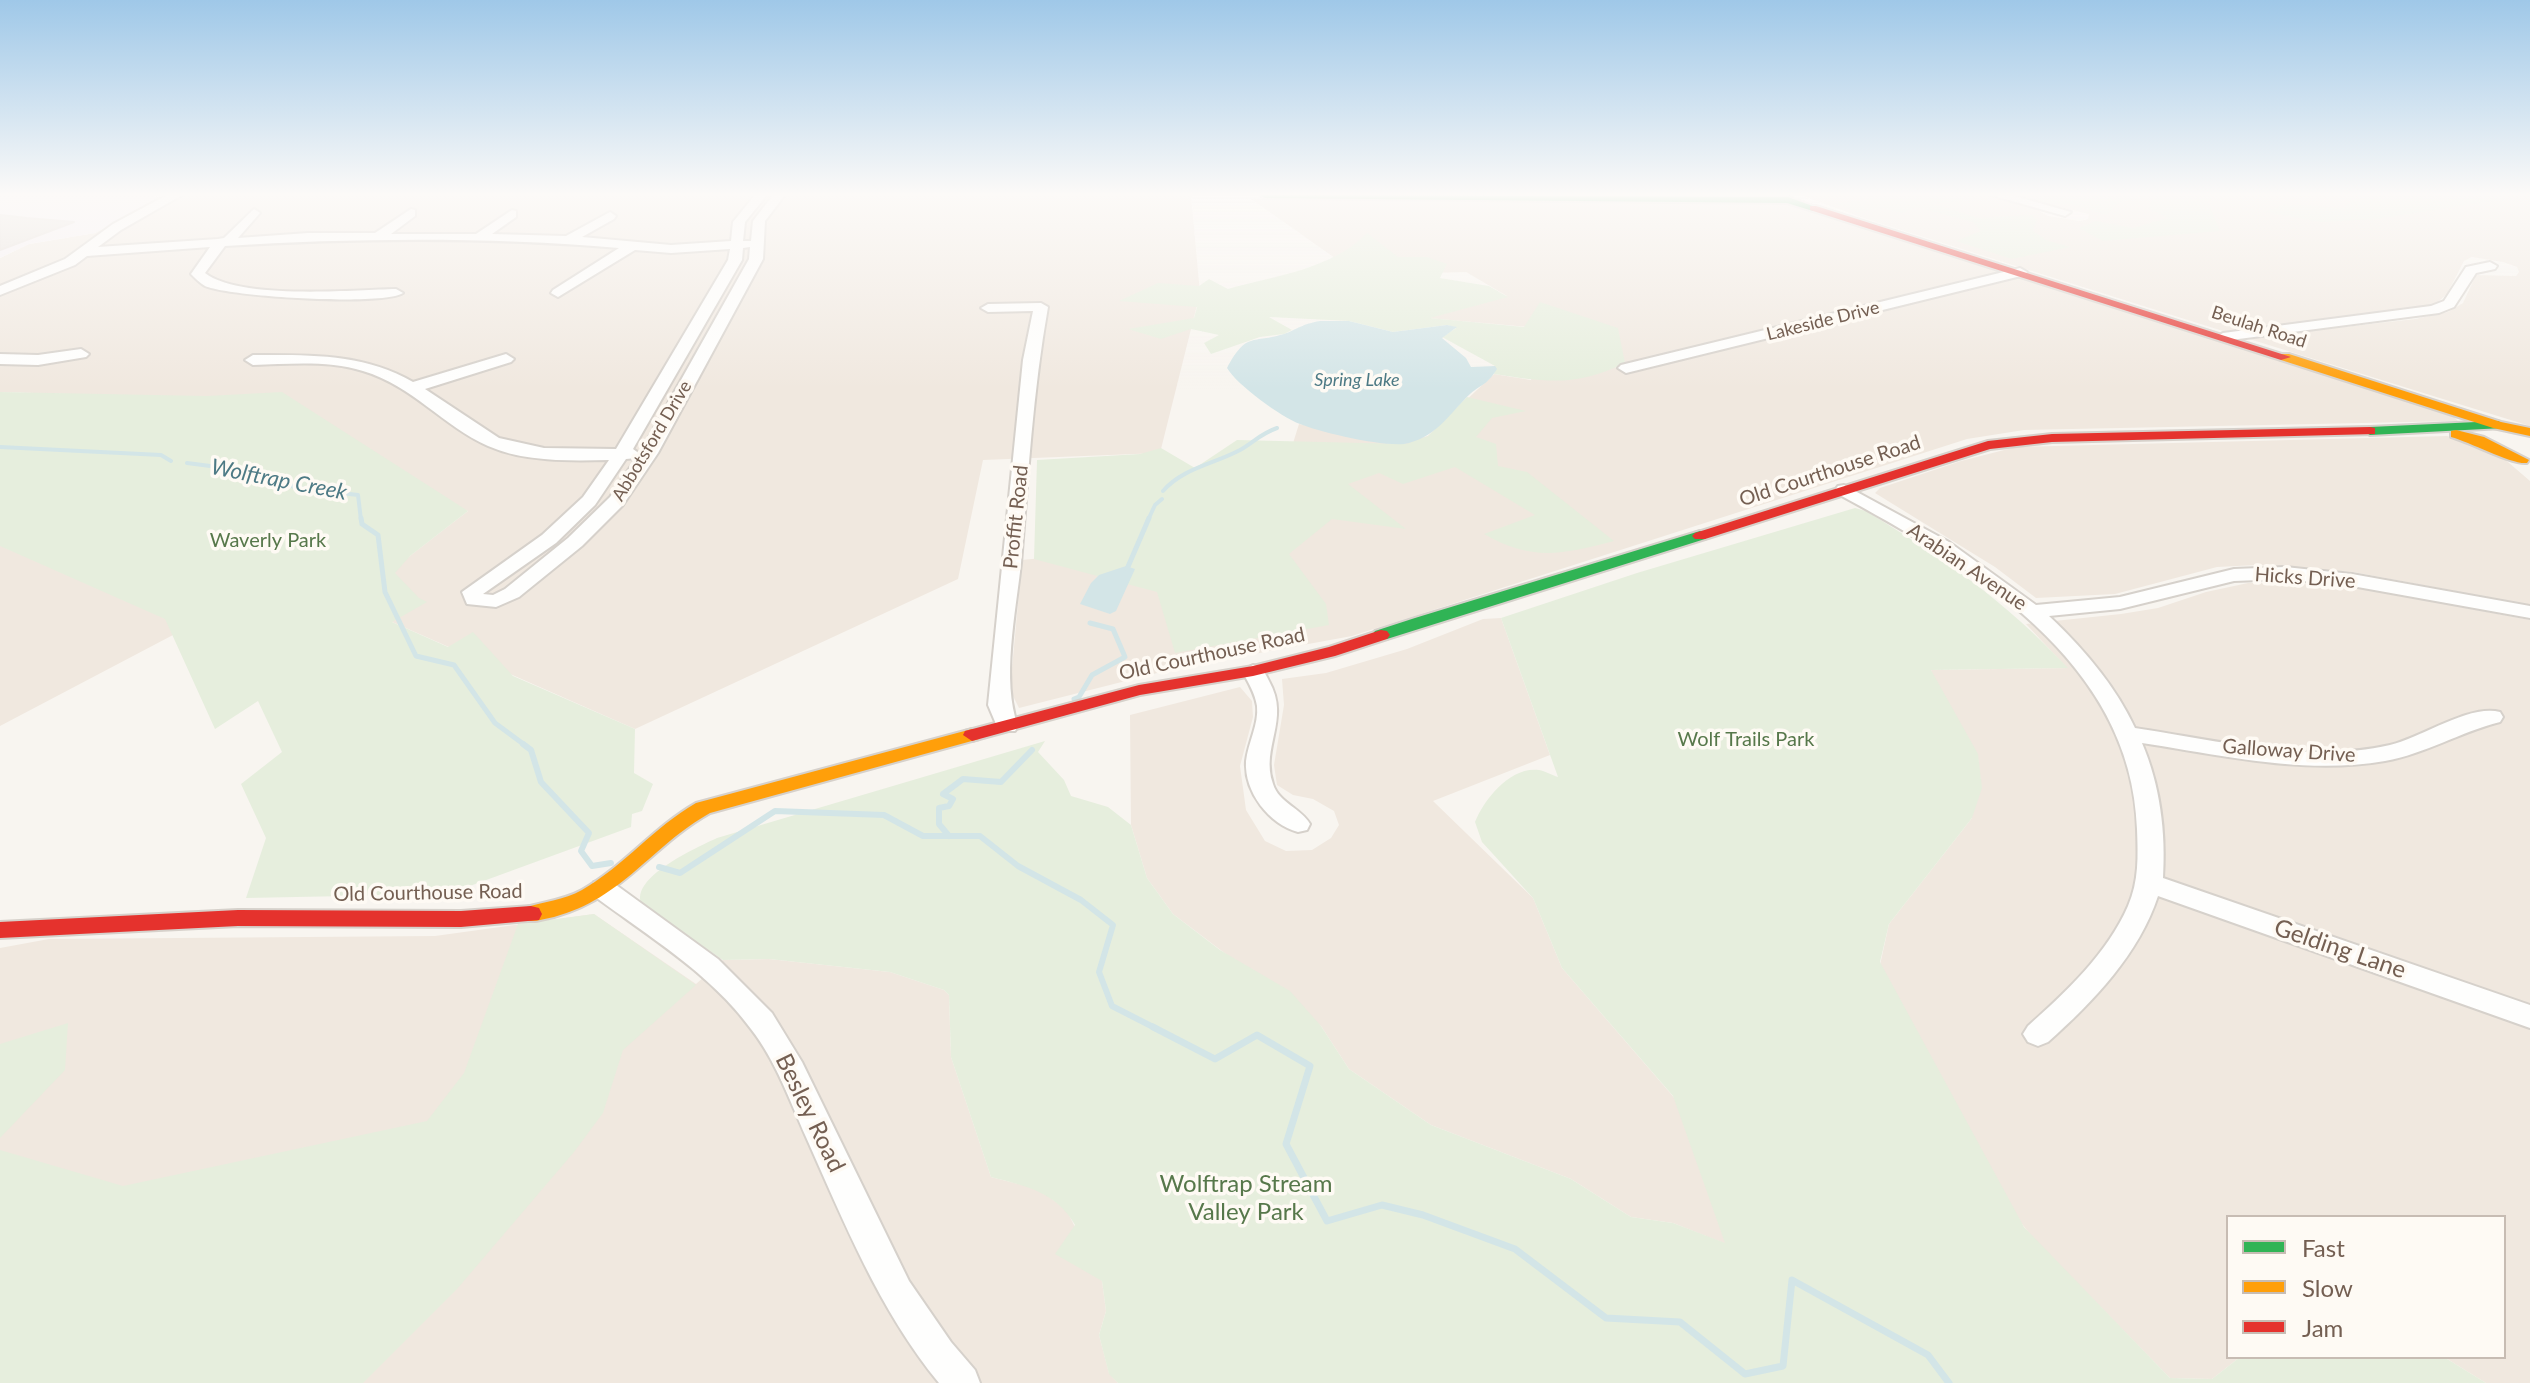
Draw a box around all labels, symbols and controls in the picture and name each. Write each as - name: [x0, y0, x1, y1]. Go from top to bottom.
- street label: Lakeside Drive: [1764, 297, 1882, 345]
- street label: Beulah Road: [2209, 301, 2309, 353]
- water label: Spring Lake: [1314, 369, 1400, 391]
- street label: Abbotsford Drive: [608, 377, 696, 505]
- street label: Old Courthouse Road: [1736, 430, 1924, 512]
- water label: Wolftrap Creek: [209, 454, 349, 506]
- street label: Proffit Road: [999, 464, 1033, 570]
- street label: Arabian Avenue: [1903, 518, 2031, 616]
- park label: Waverly Park: [210, 529, 326, 553]
- street label: Hicks Drive: [2254, 563, 2356, 593]
- street label: Old Courthouse Road: [1117, 623, 1307, 685]
- park label: Wolf Trails Park: [1678, 728, 1814, 752]
- street label: Galloway Drive: [2222, 734, 2356, 768]
- street label: Old Courthouse Road: [333, 879, 523, 907]
- street label: Gelding Lane: [2270, 913, 2410, 985]
- street label: Besley Road: [769, 1049, 851, 1177]
- park label: Wolftrap Stream Valley Park: [1160, 1170, 1332, 1226]
- legend: [2226, 1215, 2506, 1359]
- text: Fast: [2302, 1233, 2345, 1262]
- text: Slow: [2302, 1273, 2353, 1302]
- text: Jam: [2302, 1313, 2343, 1342]

